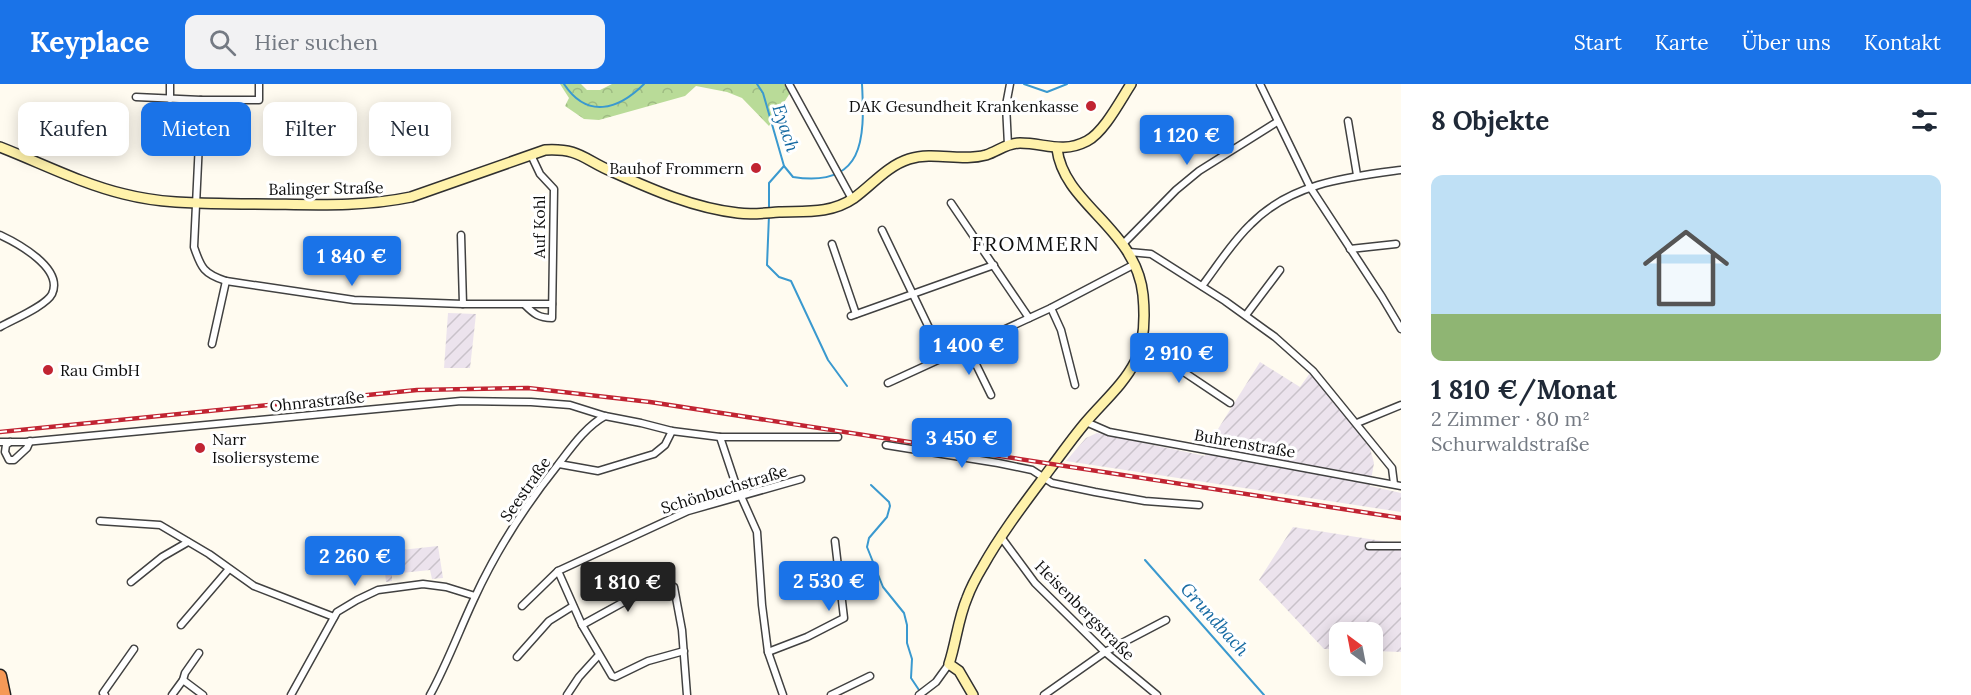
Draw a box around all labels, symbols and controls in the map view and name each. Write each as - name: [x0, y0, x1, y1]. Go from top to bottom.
- search box: [185, 15, 605, 69]
- text: Keyplace: [30, 24, 149, 60]
- icon: search: [206, 26, 239, 59]
- text: Hier suchen: [254, 28, 378, 56]
- text: Start: [1574, 29, 1622, 56]
- text: Karte: [1655, 29, 1709, 56]
- text: Über uns: [1742, 29, 1831, 56]
- text: Kontakt: [1864, 29, 1941, 56]
- place label: DAK Gesundheit Krankenkasse: [849, 96, 1079, 116]
- marker: DAK Gesundheit Krankenkasse: [1084, 99, 1098, 113]
- water label: Eyach: [768, 101, 805, 155]
- chip: Kaufen: [18, 102, 129, 156]
- chip: Mieten: [141, 102, 251, 156]
- chip: Filter: [263, 102, 357, 156]
- chip: Neu: [369, 102, 451, 156]
- text: 8 Objekte: [1431, 104, 1549, 137]
- icon: filters: [1908, 104, 1941, 137]
- pin: 1 120 €: [1132, 115, 1242, 166]
- text: 1 120 €: [1154, 122, 1220, 147]
- place label: Bauhof Frommern: [609, 158, 744, 178]
- marker: Bauhof Frommern: [749, 161, 763, 175]
- street label: Balinger Straße: [268, 177, 384, 199]
- street label: Auf Kohl: [529, 195, 549, 260]
- icon: home: [1632, 214, 1740, 322]
- district label: FROMMERN: [972, 231, 1100, 256]
- pin: 1 840 €: [297, 236, 407, 287]
- text: 1 840 €: [317, 243, 387, 268]
- pin: 1 400 €: [914, 325, 1024, 376]
- text: 1 400 €: [933, 332, 1005, 357]
- pin: 2 910 €: [1124, 333, 1234, 384]
- text: 2 910 €: [1144, 340, 1214, 365]
- place label: Rau GmbH: [60, 360, 140, 380]
- marker: Rau GmbH: [41, 363, 55, 377]
- text: 1 810 €/Monat: [1431, 373, 1617, 406]
- street label: Ohnrastraße: [269, 386, 366, 416]
- text: 2 Zimmer · 80 m²: [1431, 406, 1590, 431]
- pin: 3 450 €: [907, 418, 1017, 469]
- street label: Buhrenstraße: [1193, 424, 1297, 462]
- text: 3 450 €: [926, 425, 998, 450]
- place label: Narr Isoliersysteme: [212, 429, 320, 467]
- text: Schurwaldstraße: [1431, 431, 1590, 456]
- marker: Narr Isoliersysteme: [193, 441, 207, 455]
- street label: Seestraße: [495, 452, 555, 525]
- street label: Schönbuchstraße: [658, 460, 790, 518]
- pin: 2 260 €: [300, 536, 410, 587]
- text: 2 260 €: [319, 543, 391, 568]
- street label: Heisenbergstraße: [1031, 556, 1139, 664]
- pin: 2 530 €: [774, 561, 884, 612]
- pin: 1 810 €: [573, 562, 683, 613]
- text: 2 530 €: [793, 568, 865, 593]
- text: 1 810 €: [594, 569, 662, 594]
- water label: Grundbach: [1176, 577, 1255, 661]
- north arrow: [1329, 622, 1383, 676]
- map controls: [1329, 622, 1383, 676]

